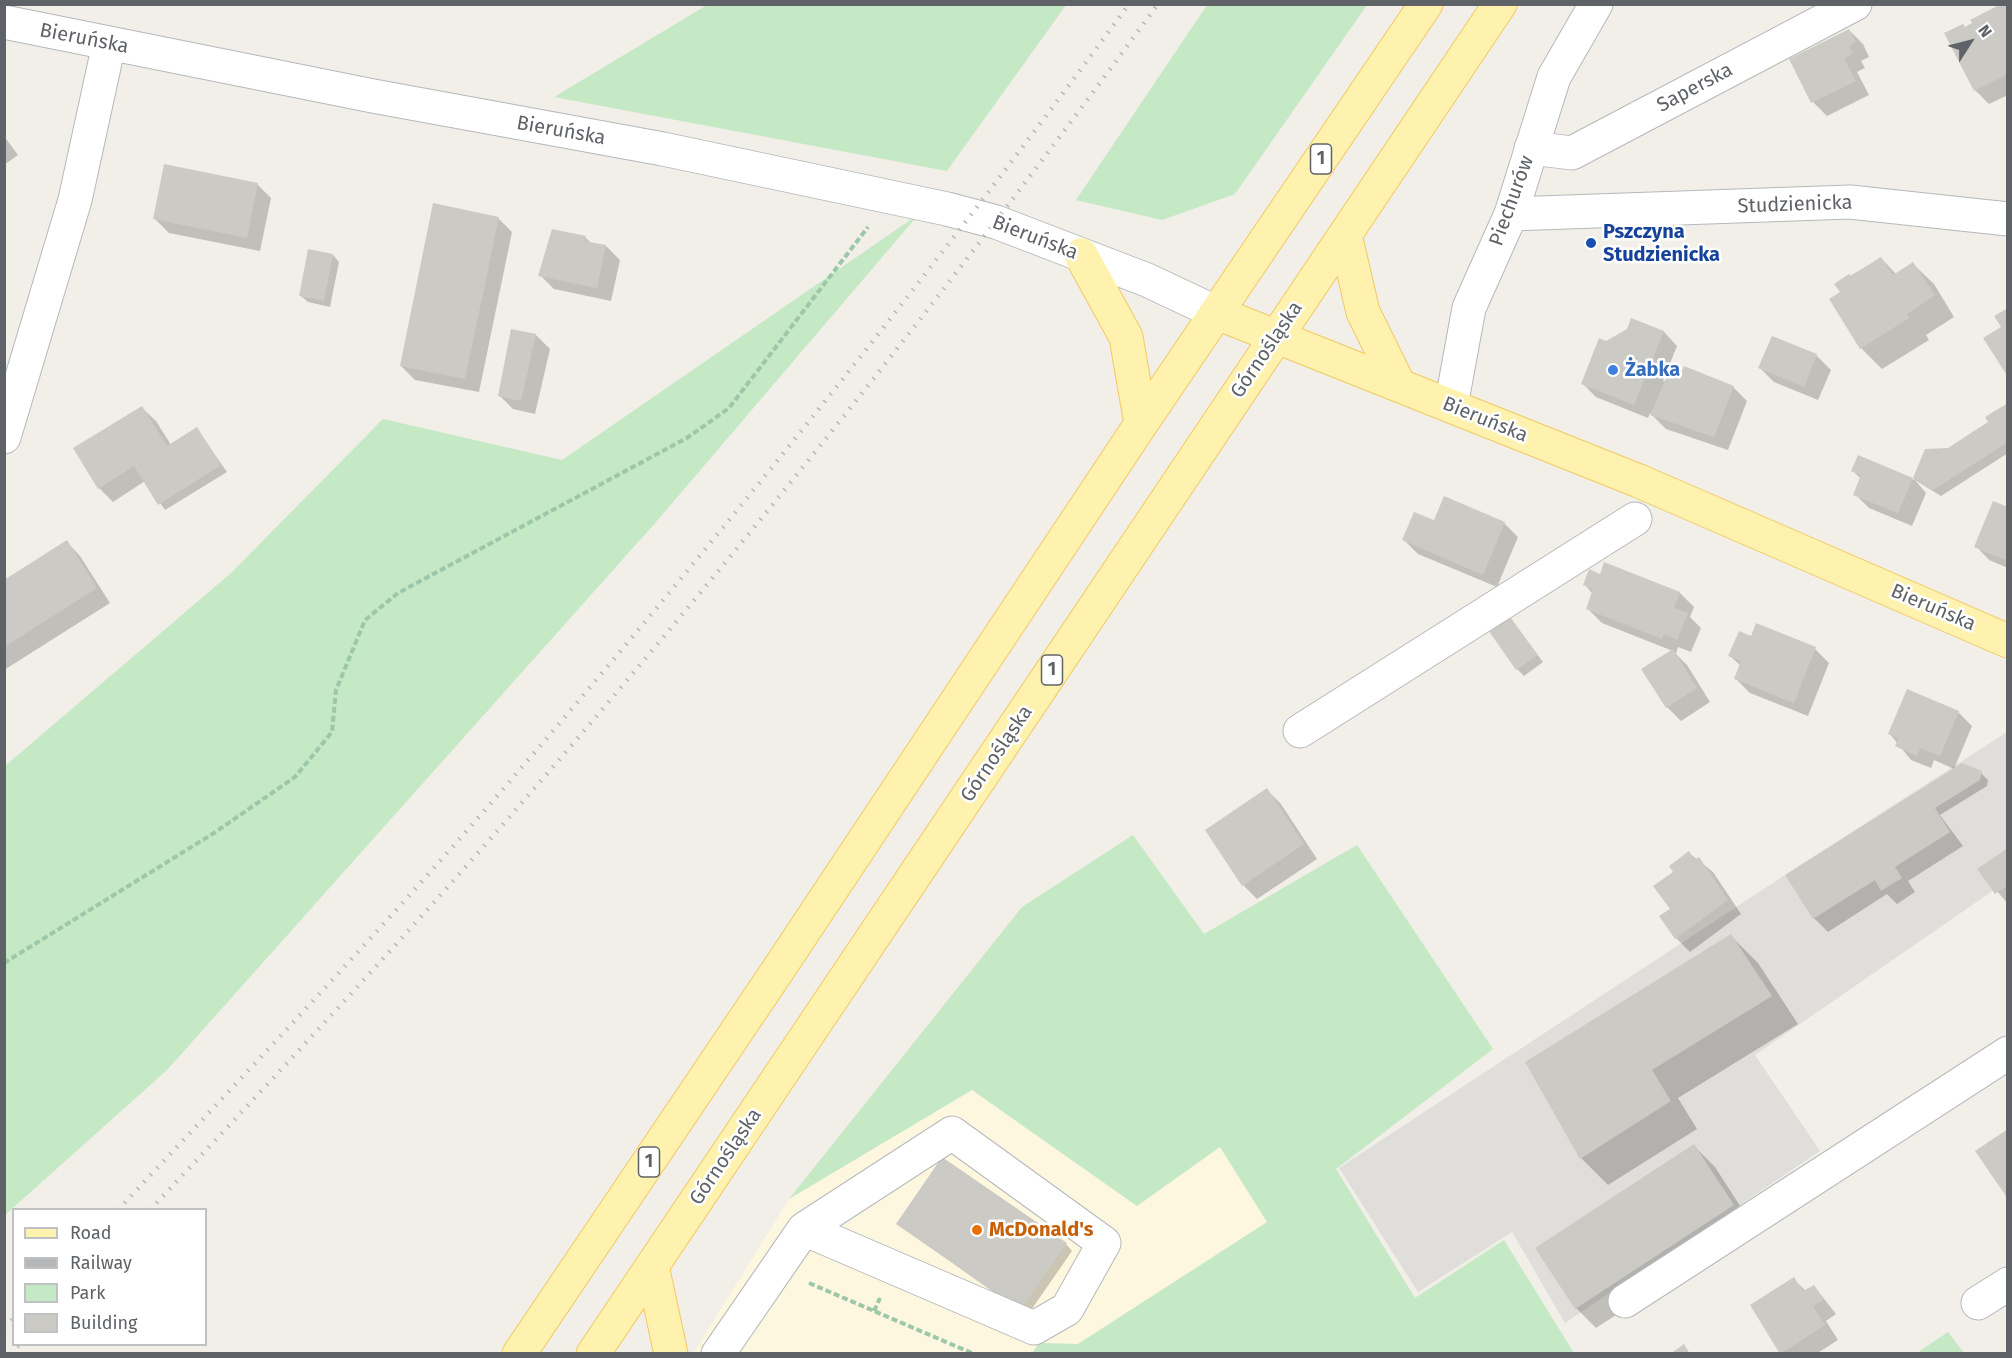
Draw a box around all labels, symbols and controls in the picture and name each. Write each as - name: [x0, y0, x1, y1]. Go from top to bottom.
- north arrow: [1940, 12, 2000, 72]
- street label: Bieruńska: [38, 19, 130, 59]
- text: N: [1974, 21, 1996, 41]
- street label: Saperska: [1653, 58, 1737, 118]
- street label: Bieruńska: [515, 111, 607, 151]
- road number: 1: [1310, 144, 1332, 174]
- street label: Piechurów: [1485, 153, 1539, 249]
- street label: Studzienicka: [1737, 191, 1853, 219]
- street label: Bieruńska: [989, 211, 1081, 265]
- place label: Pszczyna Studzienicka: [1603, 220, 1720, 267]
- marker: Pszczyna Studzienicka: [1584, 236, 1598, 250]
- street label: Górnośląska: [1226, 297, 1308, 403]
- place label: Żabka: [1625, 358, 1680, 382]
- marker: Żabka: [1606, 363, 1620, 377]
- street label: Bieruńska: [1439, 392, 1531, 448]
- street label: Bieruńska: [1887, 579, 1979, 637]
- road number: 1: [1042, 655, 1062, 685]
- street label: Górnośląska: [956, 701, 1038, 807]
- street label: Górnośląska: [685, 1104, 767, 1210]
- road number: 1: [638, 1147, 660, 1177]
- legend: [12, 1208, 207, 1346]
- place label: McDonald's: [989, 1218, 1093, 1242]
- text: Road: [70, 1222, 112, 1244]
- marker: McDonald's: [970, 1223, 984, 1237]
- text: Railway: [70, 1252, 132, 1274]
- text: Park: [70, 1282, 105, 1304]
- text: Building: [70, 1312, 137, 1334]

